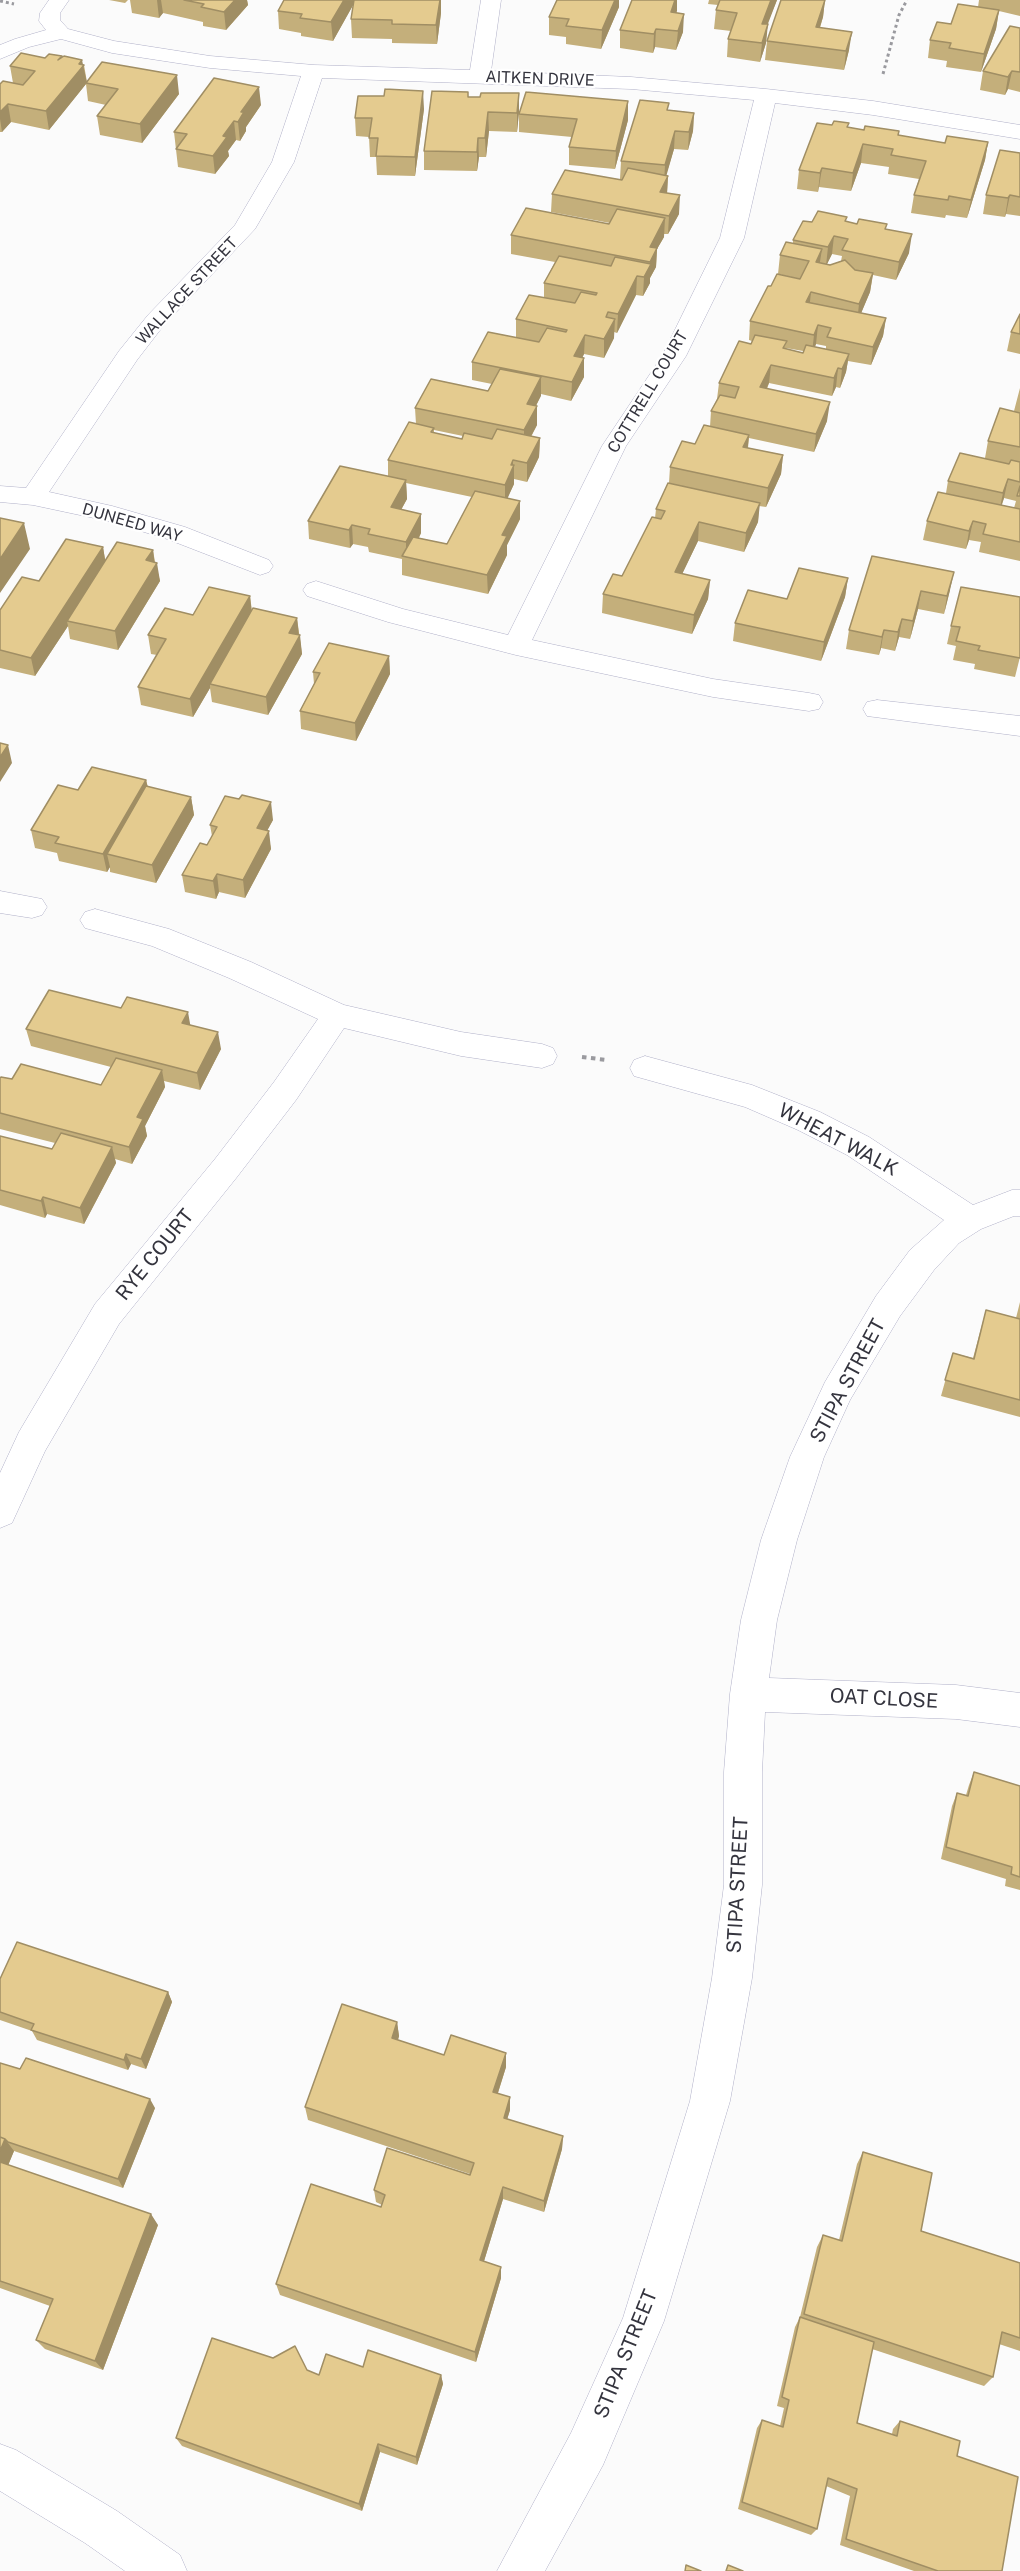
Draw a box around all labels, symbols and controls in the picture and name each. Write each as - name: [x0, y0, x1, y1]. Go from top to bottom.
- street label: AITKEN DRIVE: [485, 67, 595, 91]
- street label: WALLACE STREET: [132, 233, 242, 349]
- street label: COTTRELL COURT: [604, 327, 692, 457]
- street label: DUNEED WAY: [80, 500, 184, 546]
- street label: WHEAT WALK: [774, 1098, 902, 1182]
- street label: RYE COURT: [111, 1205, 199, 1305]
- street label: STIPA STREET: [805, 1315, 891, 1447]
- street label: OAT CLOSE: [829, 1684, 939, 1714]
- street label: STIPA STREET: [722, 1816, 754, 1954]
- street label: STIPA STREET: [589, 2286, 663, 2422]

